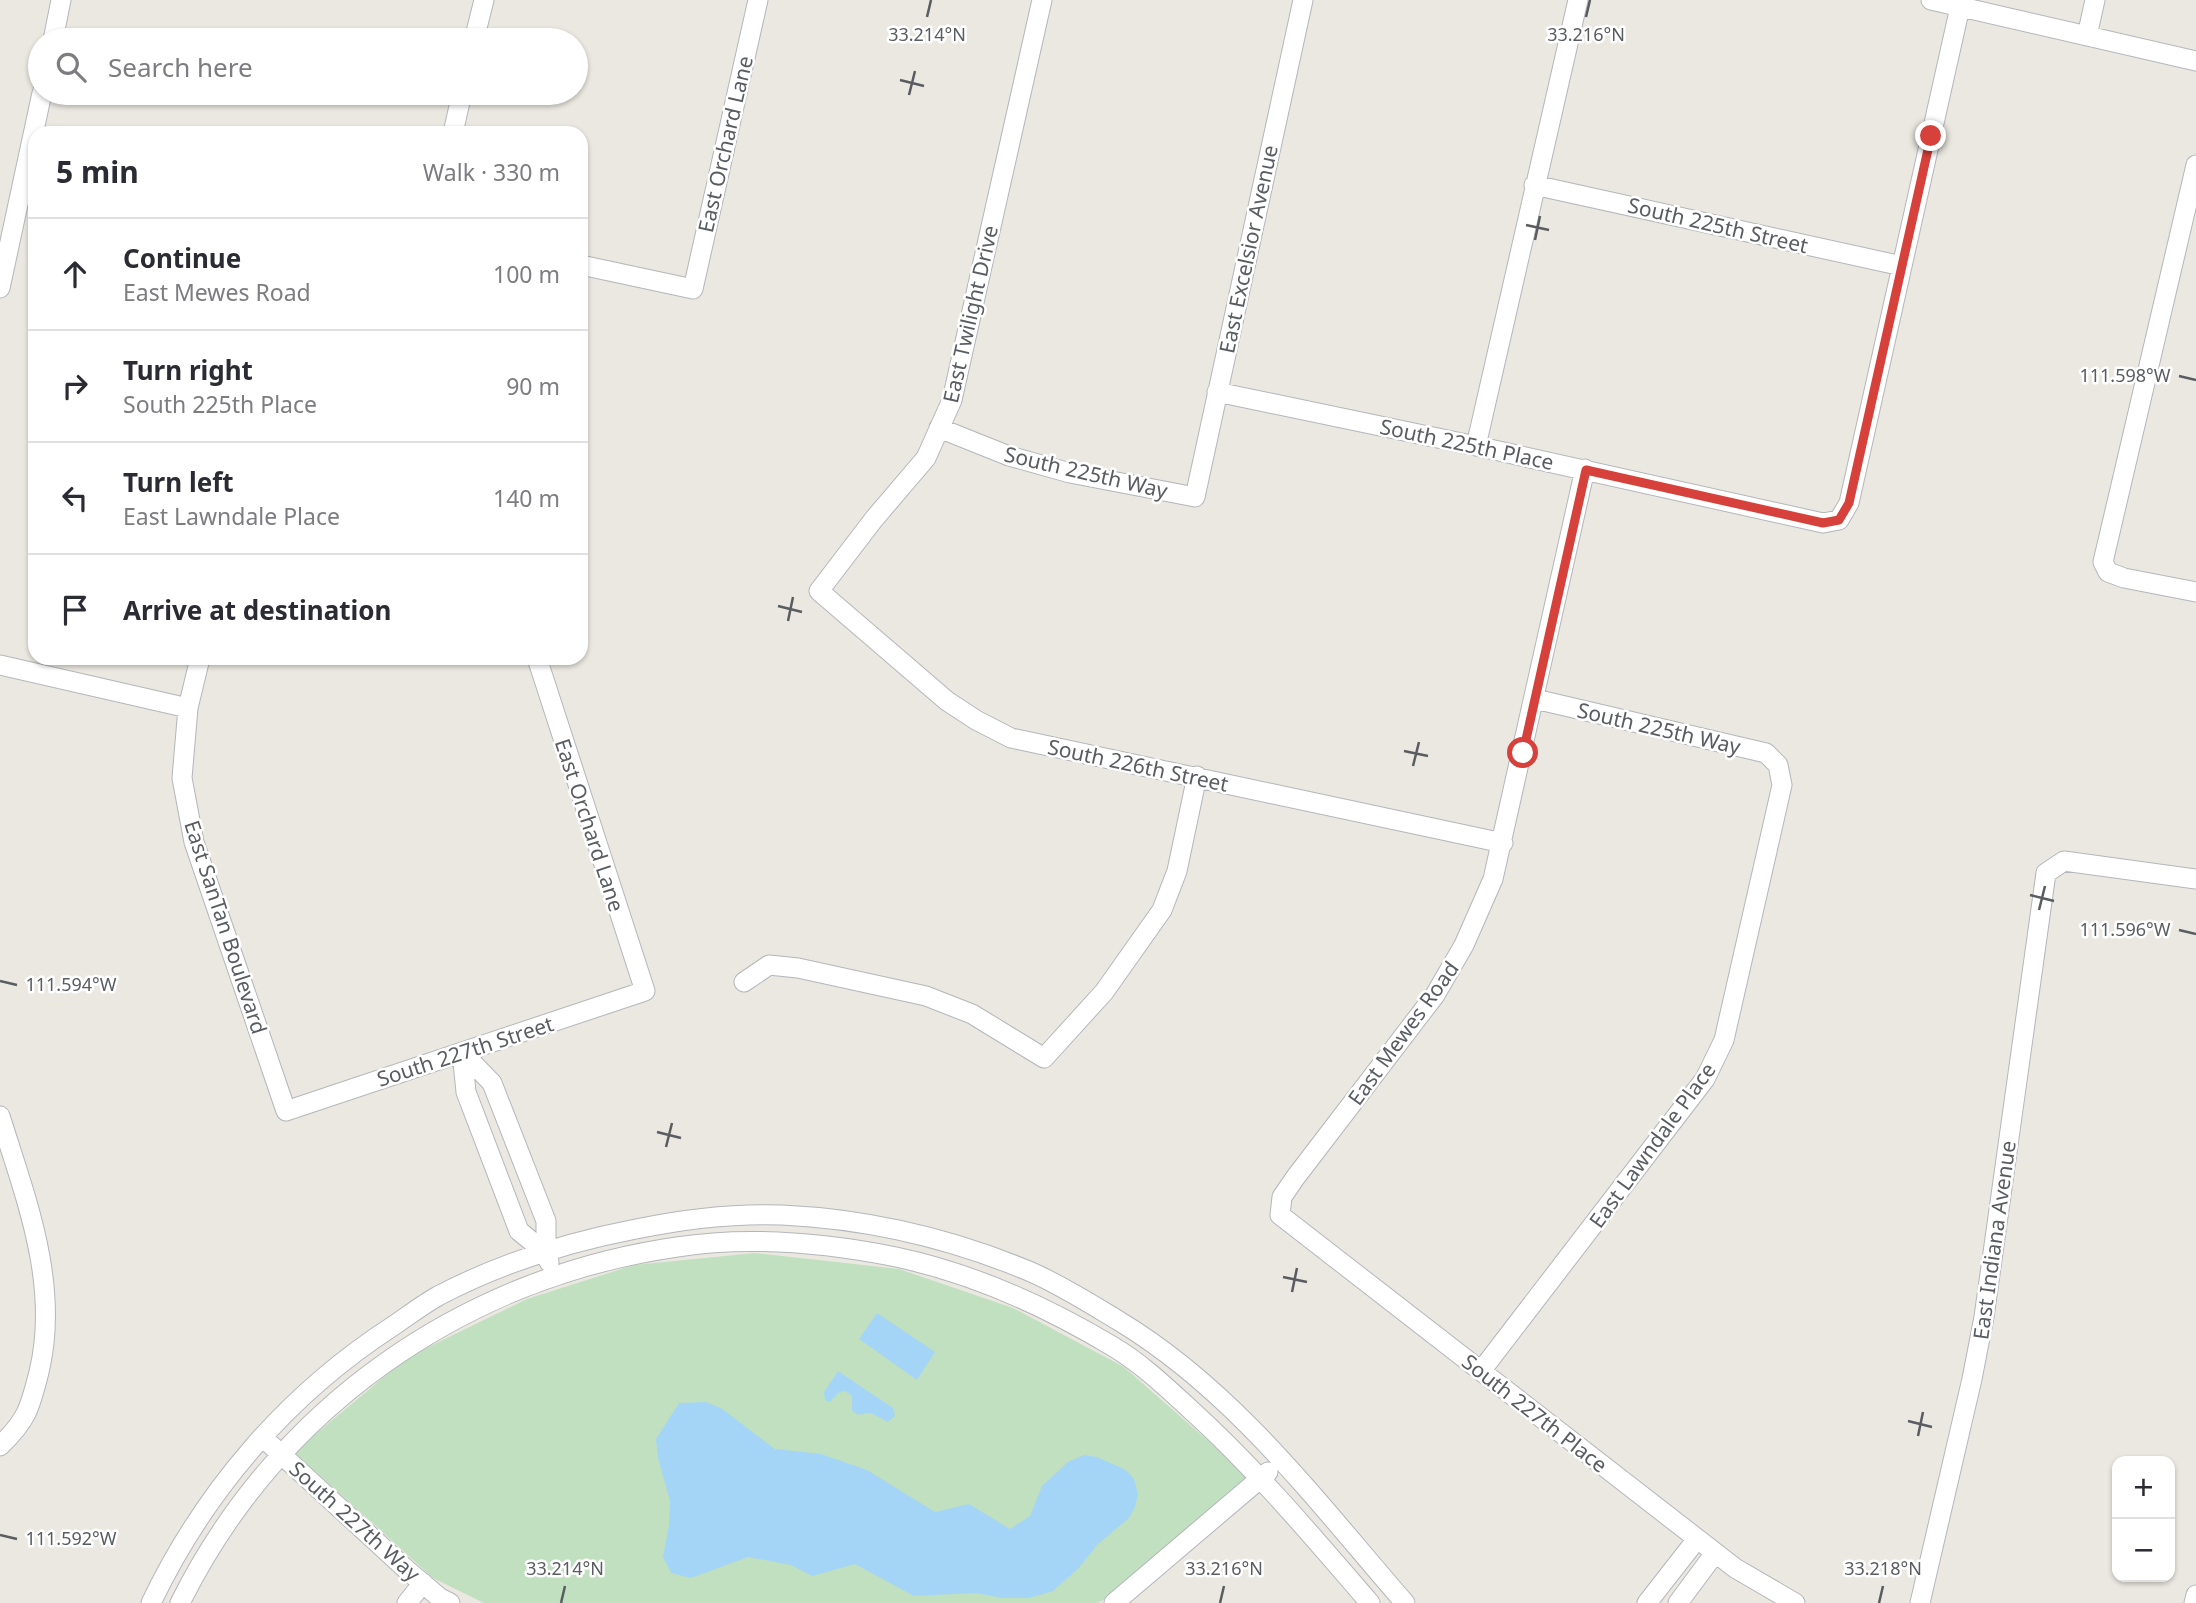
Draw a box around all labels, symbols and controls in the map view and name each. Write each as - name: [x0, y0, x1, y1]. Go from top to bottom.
- text: 33.214°N: [888, 22, 966, 46]
- text: 33.216°N: [1547, 22, 1625, 46]
- search box: [28, 28, 588, 105]
- icon: search: [52, 48, 90, 86]
- text: Search here: [108, 49, 253, 85]
- street label: East Orchard Lane: [691, 53, 759, 235]
- route end: [1915, 120, 1946, 151]
- street label: East Excelsior Avenue: [1212, 142, 1284, 356]
- text: 5 min: [56, 151, 139, 192]
- text: Walk · 330 m: [423, 156, 560, 188]
- street label: South 225th Street: [1625, 191, 1811, 259]
- street label: East Twilight Drive: [936, 222, 1004, 406]
- text: Continue: [123, 240, 241, 276]
- icon: ahead: [56, 255, 94, 293]
- text: 100 m: [493, 258, 560, 290]
- text: East Mewes Road: [123, 276, 311, 308]
- text: Turn right: [123, 352, 253, 388]
- text: 111.598°W: [2079, 363, 2171, 387]
- icon: right: [56, 367, 94, 405]
- text: 90 m: [506, 370, 560, 402]
- text: South 225th Place: [123, 388, 317, 420]
- street label: South 225th Place: [1377, 412, 1557, 476]
- street label: South 225th Way: [1002, 440, 1171, 504]
- text: Turn left: [123, 464, 234, 500]
- icon: left: [56, 479, 94, 517]
- text: 140 m: [493, 482, 560, 514]
- text: East Lawndale Place: [123, 500, 340, 532]
- icon: arrive: [56, 591, 94, 629]
- text: Arrive at destination: [123, 592, 392, 628]
- street label: South 225th Way: [1575, 696, 1744, 760]
- street label: South 226th Street: [1045, 732, 1231, 798]
- street label: East Orchard Lane: [549, 735, 631, 915]
- route start: [1507, 737, 1538, 768]
- street label: East SanTan Boulevard: [178, 817, 274, 1037]
- text: 111.596°W: [2079, 917, 2171, 941]
- street label: East Mewes Road: [1341, 955, 1465, 1111]
- text: 111.594°W: [25, 972, 117, 996]
- street label: South 227th Street: [373, 1009, 557, 1093]
- street label: East Lawndale Place: [1582, 1057, 1722, 1233]
- street label: East Indiana Avenue: [1966, 1139, 2022, 1341]
- street label: South 227th Place: [1457, 1347, 1613, 1479]
- street label: South 227th Way: [284, 1455, 427, 1587]
- map controls: [2112, 1456, 2175, 1582]
- button: +: [2112, 1456, 2175, 1519]
- button: −: [2112, 1519, 2175, 1582]
- text: 111.592°W: [25, 1526, 117, 1550]
- text: 33.214°N: [526, 1556, 604, 1580]
- text: 33.216°N: [1185, 1556, 1263, 1580]
- text: 33.218°N: [1844, 1556, 1922, 1580]

